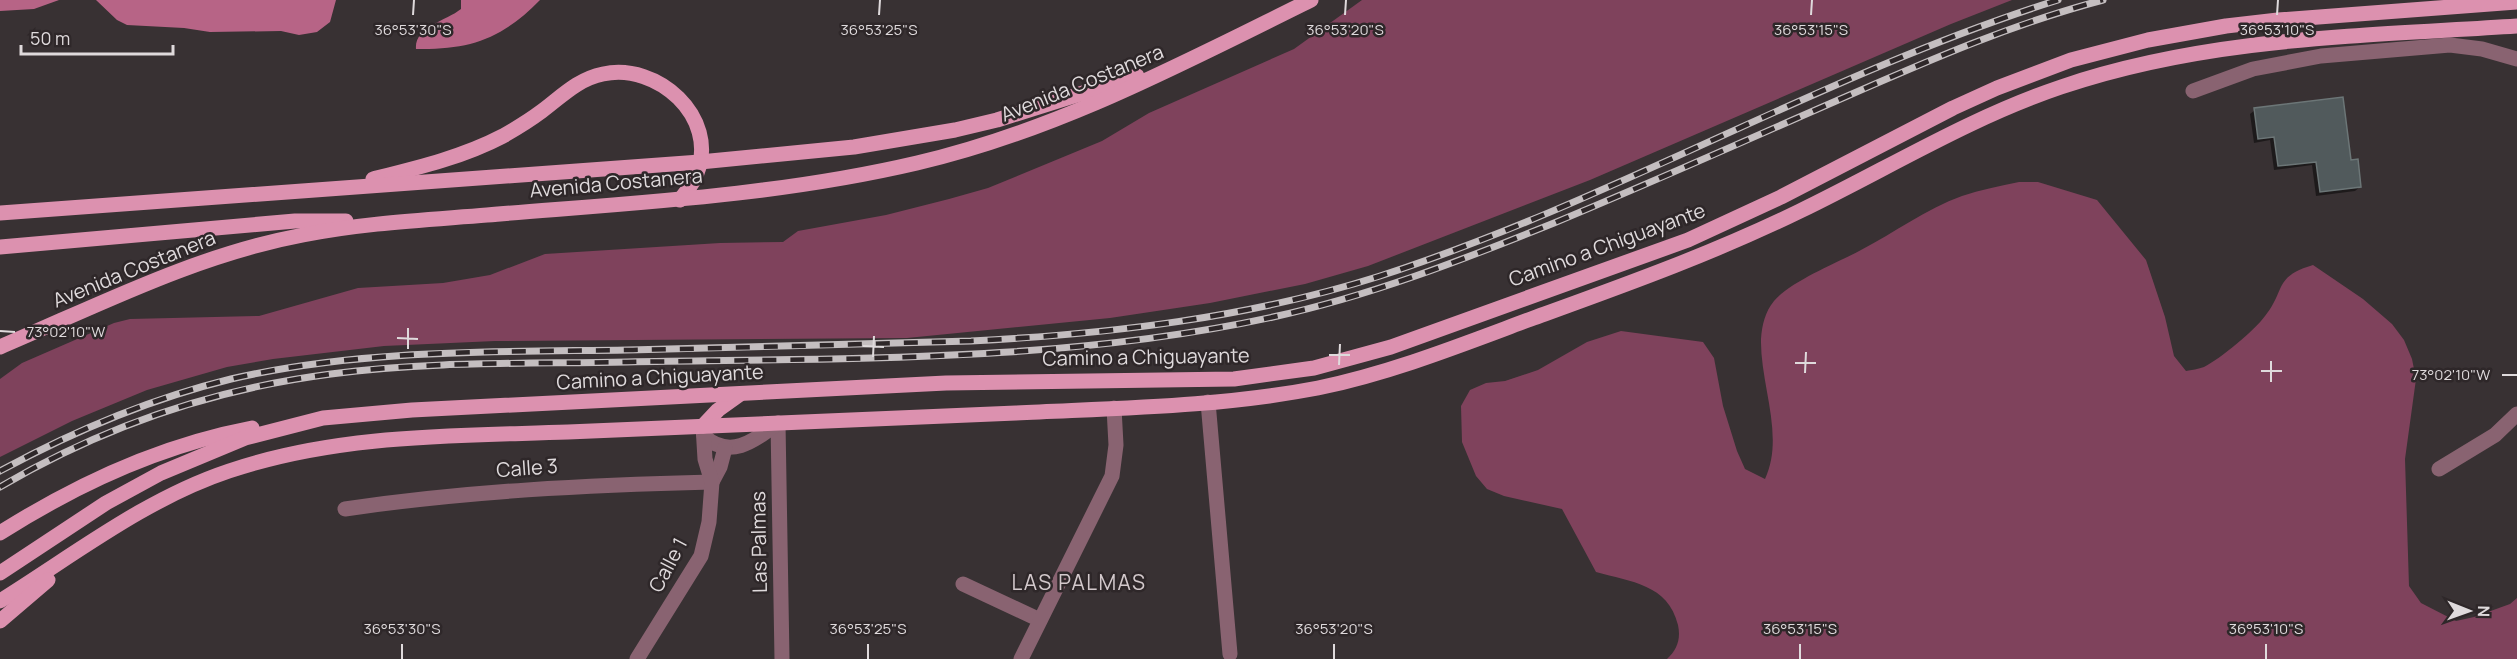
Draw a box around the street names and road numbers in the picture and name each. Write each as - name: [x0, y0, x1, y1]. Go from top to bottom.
- street label: Avenida Costanera: [996, 37, 1167, 128]
- street label: Avenida Costanera: [528, 161, 704, 204]
- street label: Camino a Chiguayante: [1505, 196, 1709, 293]
- street label: Avenida Costanera: [48, 223, 219, 314]
- street label: Camino a Chiguayante: [1042, 341, 1250, 372]
- street label: Camino a Chiguayante: [556, 358, 764, 395]
- street label: Calle 3: [495, 452, 559, 483]
- street label: Las Palmas: [744, 491, 773, 593]
- street label: Calle 1: [642, 533, 693, 597]

